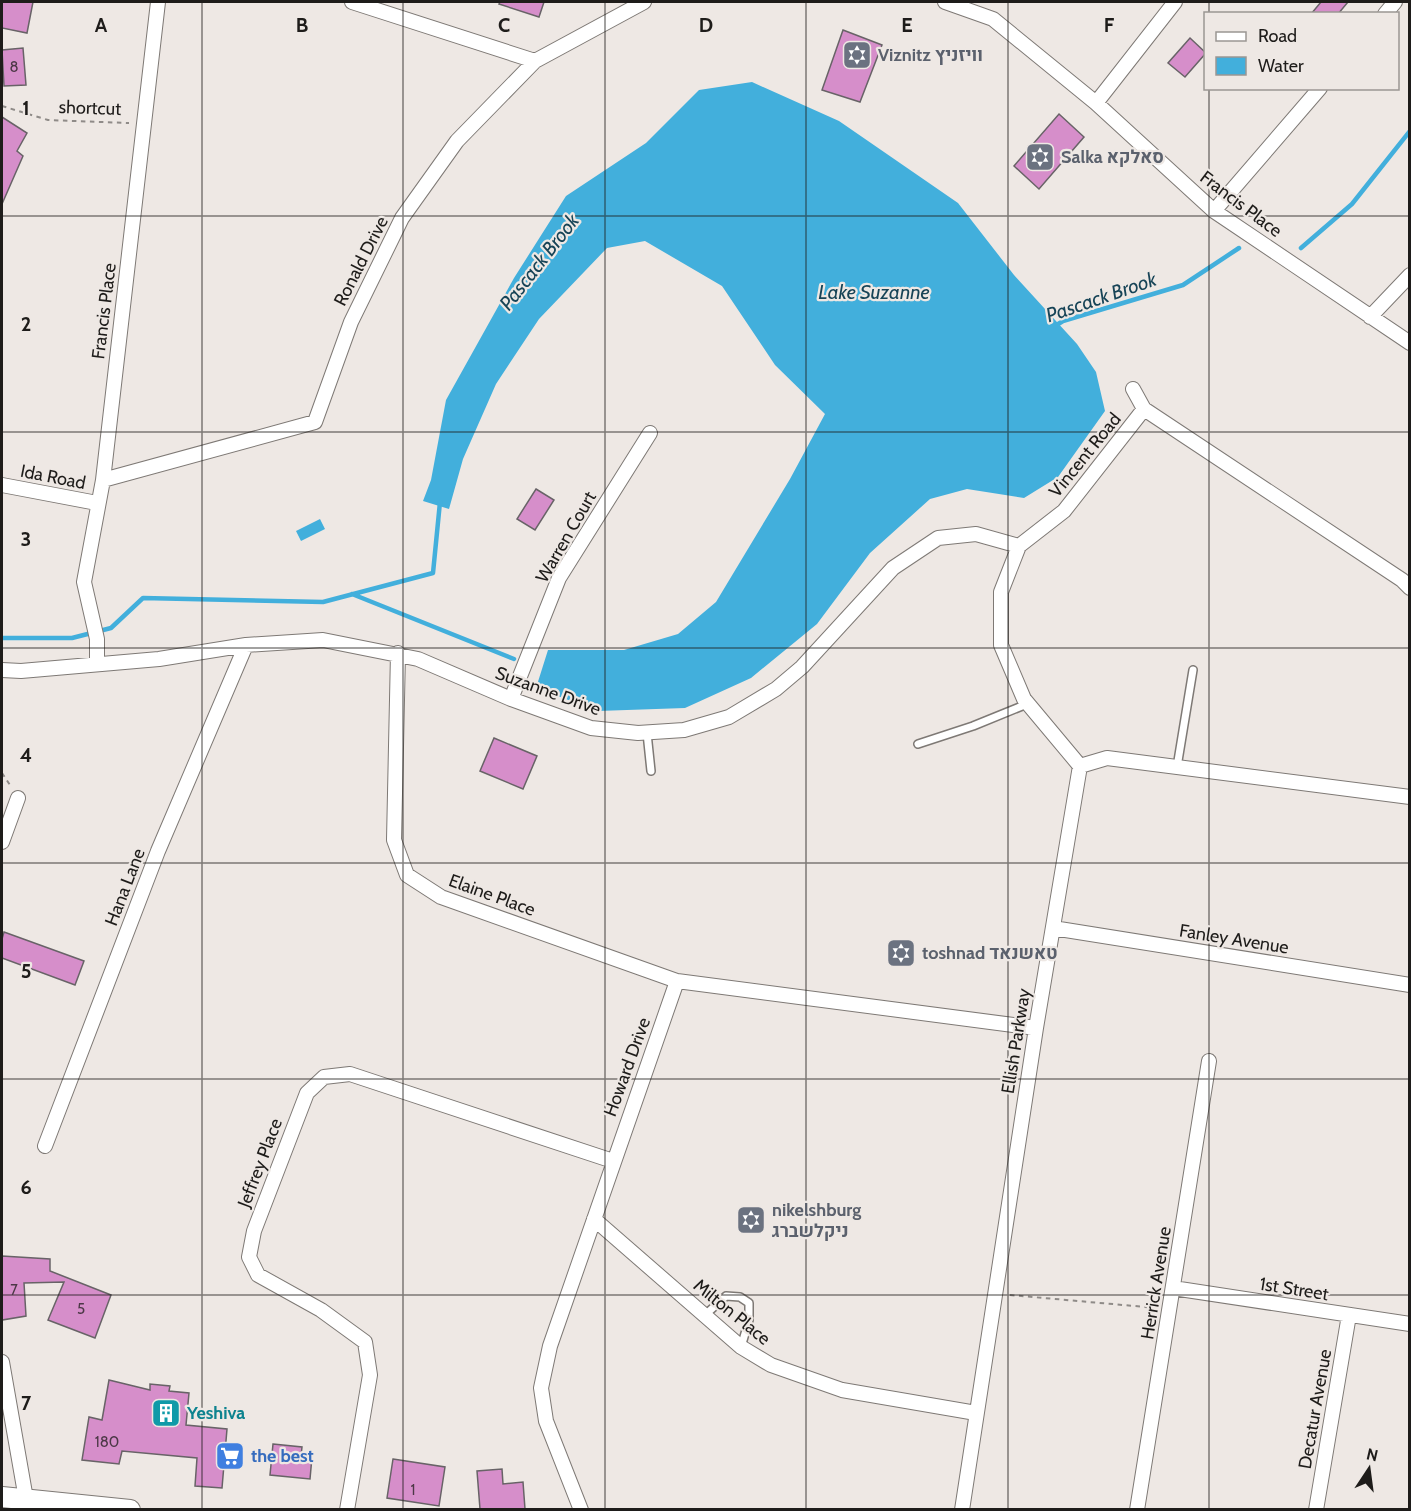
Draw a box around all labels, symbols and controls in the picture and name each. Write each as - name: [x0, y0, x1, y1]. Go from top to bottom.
- legend: [1204, 12, 1399, 90]
- text: A: [95, 13, 108, 37]
- text: B: [296, 13, 308, 37]
- text: C: [498, 13, 510, 37]
- text: D: [699, 13, 713, 37]
- text: E: [901, 13, 913, 37]
- text: F: [1104, 13, 1115, 37]
- text: Road: [1258, 25, 1297, 47]
- synagogue icon: Viznitz וויזניץ: [841, 39, 873, 71]
- place label: Viznitz וויזניץ: [878, 44, 983, 66]
- text: Water: [1258, 55, 1304, 77]
- house number: 8: [9, 58, 19, 76]
- text: 1: [22, 96, 30, 120]
- street label: shortcut: [58, 96, 122, 120]
- synagogue icon: Salka סאלקא: [1024, 141, 1056, 173]
- place label: Salka סאלקא: [1061, 146, 1164, 168]
- street label: Francis Place: [1196, 166, 1286, 242]
- water label: Pascack Brook: [494, 208, 585, 315]
- street label: Ronald Drive: [329, 212, 393, 310]
- street label: Francis Place: [87, 262, 121, 360]
- water label: Pascack Brook: [1043, 266, 1161, 327]
- water label: Lake Suzanne: [818, 280, 930, 304]
- text: 2: [21, 312, 31, 336]
- street label: Vincent Road: [1044, 408, 1126, 502]
- street label: Ida Road: [18, 460, 88, 494]
- street label: Warren Court: [531, 488, 601, 586]
- text: 3: [21, 527, 31, 551]
- street label: Suzanne Drive: [492, 662, 604, 720]
- text: 4: [20, 743, 32, 767]
- street label: Hana Lane: [100, 845, 150, 929]
- street label: Elaine Place: [446, 869, 538, 921]
- street label: Fanley Avenue: [1178, 919, 1290, 959]
- synagogue icon: toshnad טאשנאד: [885, 937, 917, 969]
- place label: toshnad טאשנאד: [922, 942, 1058, 964]
- text: 5: [21, 959, 31, 983]
- street label: Ellish Parkway: [997, 987, 1035, 1095]
- street label: Howard Drive: [599, 1014, 655, 1120]
- street label: Jeffrey Place: [233, 1115, 287, 1212]
- text: 6: [20, 1175, 32, 1199]
- place label: nikelshburg ניקלשברג: [772, 1199, 861, 1242]
- synagogue icon: nikelshburg ניקלשברג: [735, 1204, 767, 1236]
- street label: Herrick Avenue: [1136, 1225, 1176, 1341]
- street label: 1st Street: [1258, 1273, 1330, 1305]
- street label: Milton Place: [689, 1274, 775, 1350]
- house number: 7: [10, 1281, 18, 1299]
- house number: 5: [77, 1300, 85, 1318]
- street label: Decatur Avenue: [1294, 1347, 1336, 1471]
- text: 7: [21, 1391, 32, 1415]
- building icon: Yeshiva: [150, 1397, 182, 1429]
- place label: Yeshiva: [186, 1402, 245, 1424]
- house number: 180: [95, 1433, 119, 1451]
- north arrow: [1339, 1439, 1399, 1499]
- supermarket icon: the best: [214, 1440, 246, 1472]
- text: N: [1365, 1444, 1380, 1465]
- place label: the best: [251, 1445, 314, 1467]
- house number: 1: [411, 1481, 415, 1499]

